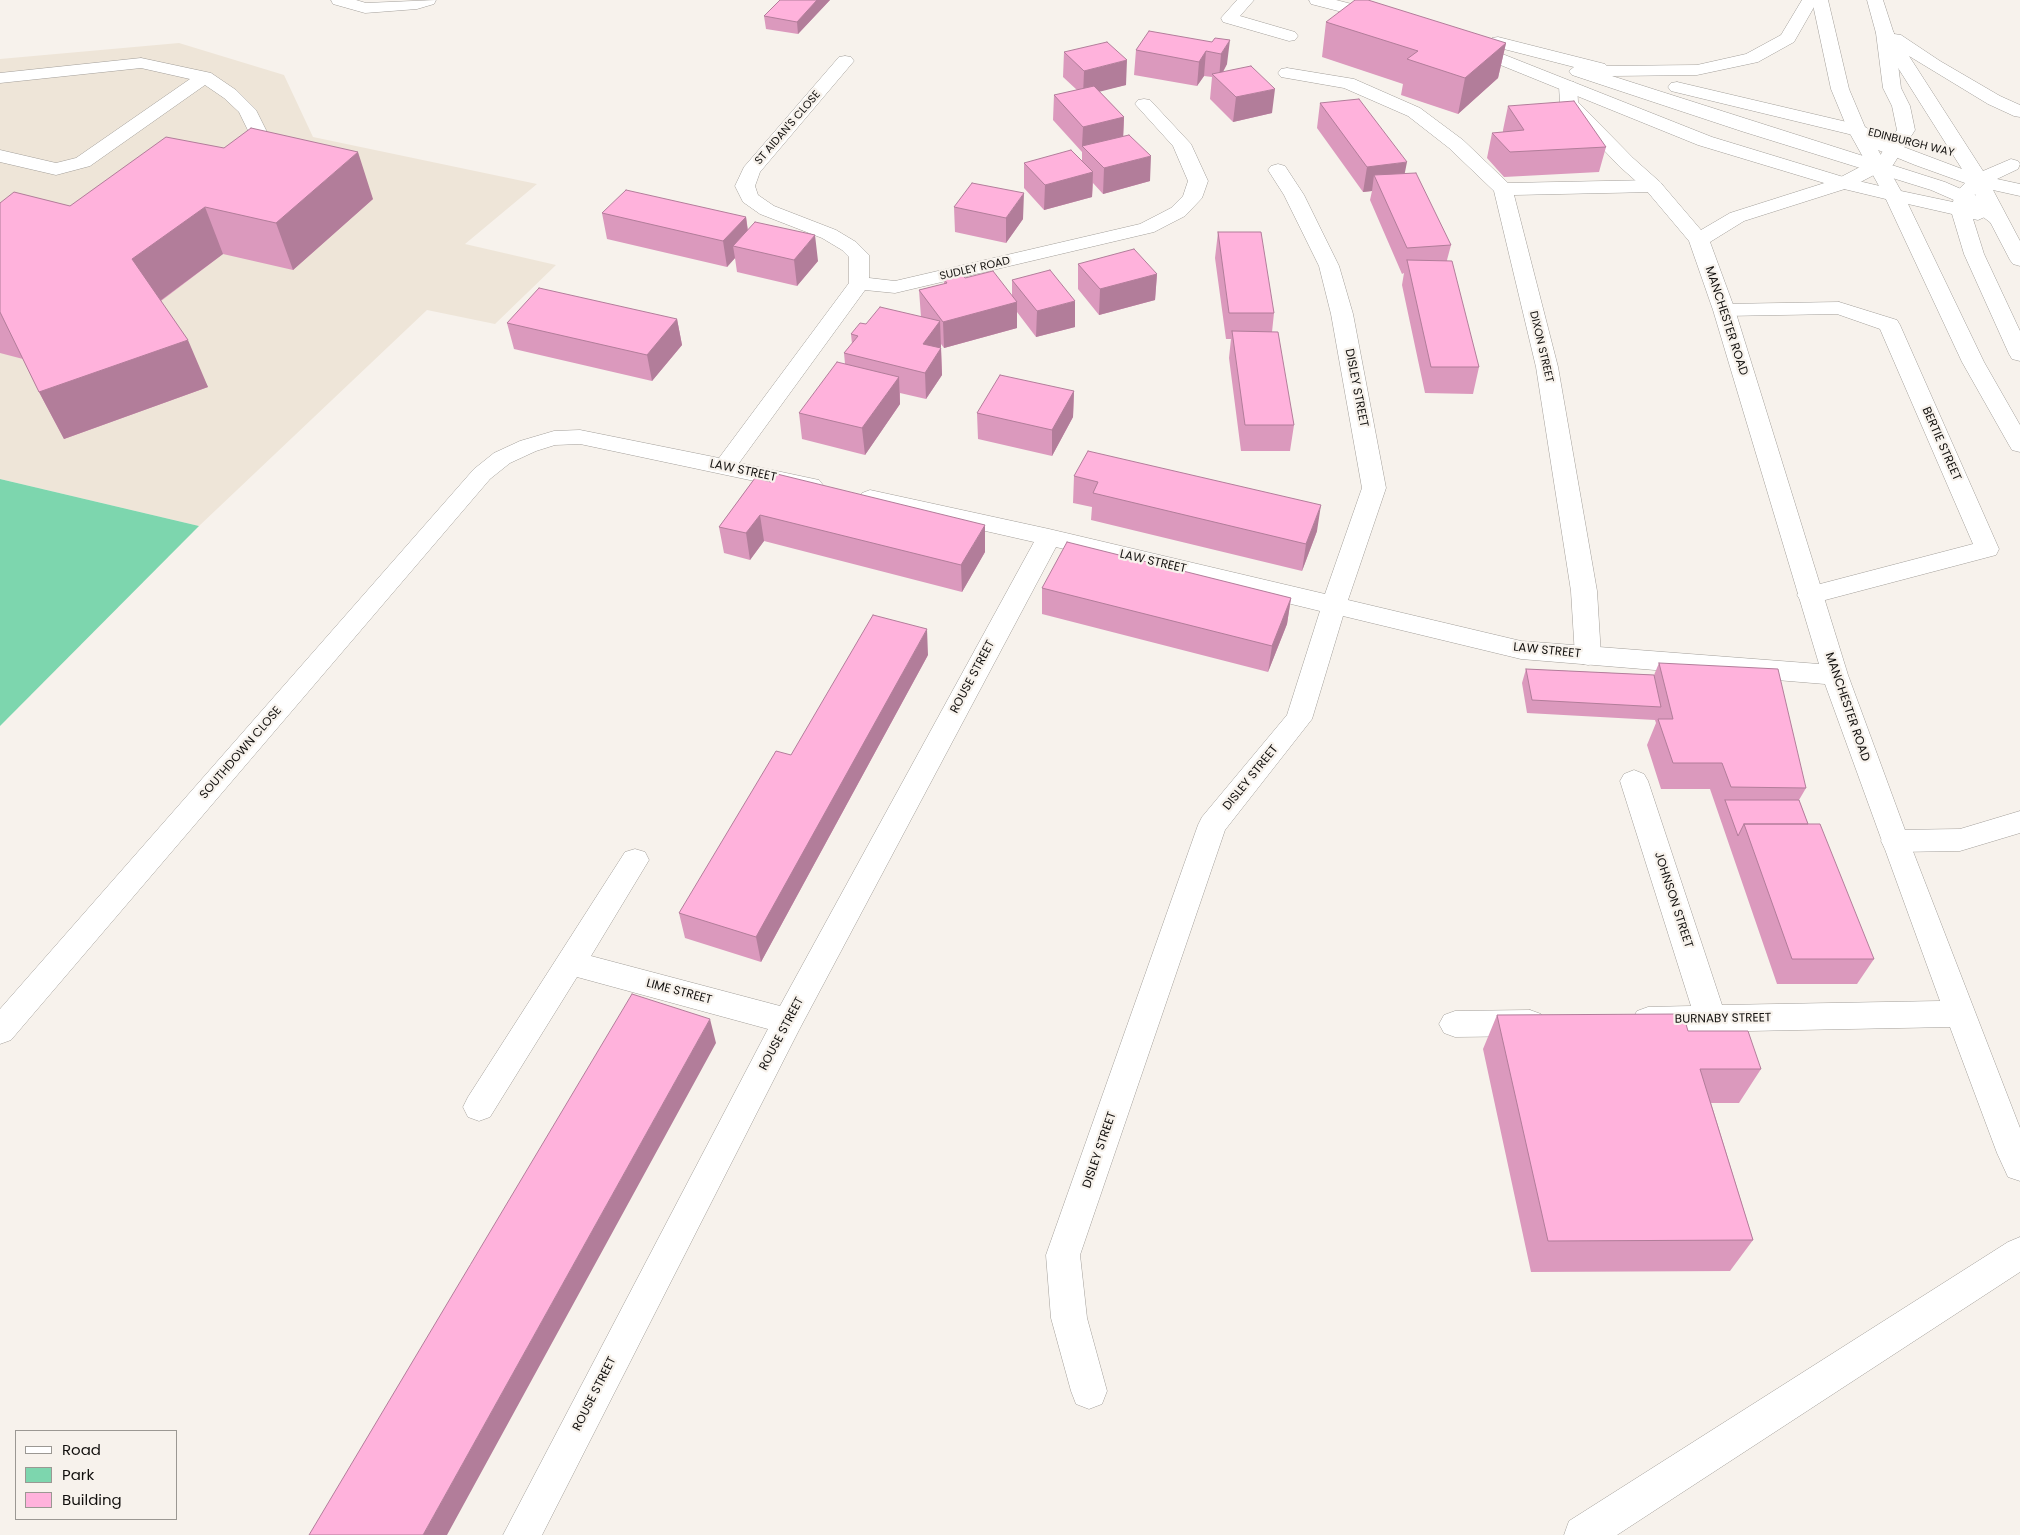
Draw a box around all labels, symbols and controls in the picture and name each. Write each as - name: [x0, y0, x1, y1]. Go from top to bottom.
- street label: ST AIDAN'S CLOSE: [752, 88, 824, 168]
- street label: EDINBURGH WAY: [1867, 126, 1955, 160]
- street label: SUDLEY ROAD: [938, 254, 1012, 284]
- street label: MANCHESTER ROAD: [1702, 265, 1750, 377]
- street label: DIXON STREET: [1526, 310, 1556, 384]
- street label: DISLEY STREET: [1341, 348, 1371, 428]
- street label: BERTIE STREET: [1918, 405, 1964, 483]
- street label: LAW STREET: [708, 457, 778, 485]
- street label: LAW STREET: [1118, 547, 1188, 577]
- street label: ROUSE STREET: [948, 638, 998, 716]
- street label: LAW STREET: [1513, 640, 1581, 662]
- street label: MANCHESTER ROAD: [1822, 651, 1872, 763]
- street label: SOUTHDOWN CLOSE: [197, 704, 285, 802]
- street label: DISLEY STREET: [1220, 743, 1282, 813]
- street label: JOHNSON STREET: [1651, 850, 1695, 950]
- street label: LIME STREET: [645, 976, 713, 1008]
- street label: ROUSE STREET: [757, 995, 807, 1073]
- street label: BURNABY STREET: [1675, 1011, 1771, 1027]
- street label: DISLEY STREET: [1080, 1110, 1120, 1190]
- street label: ROUSE STREET: [570, 1355, 620, 1433]
- legend: [15, 1430, 178, 1520]
- text: Road: [62, 1439, 101, 1460]
- text: Park: [62, 1464, 94, 1485]
- text: Building: [62, 1489, 122, 1510]

